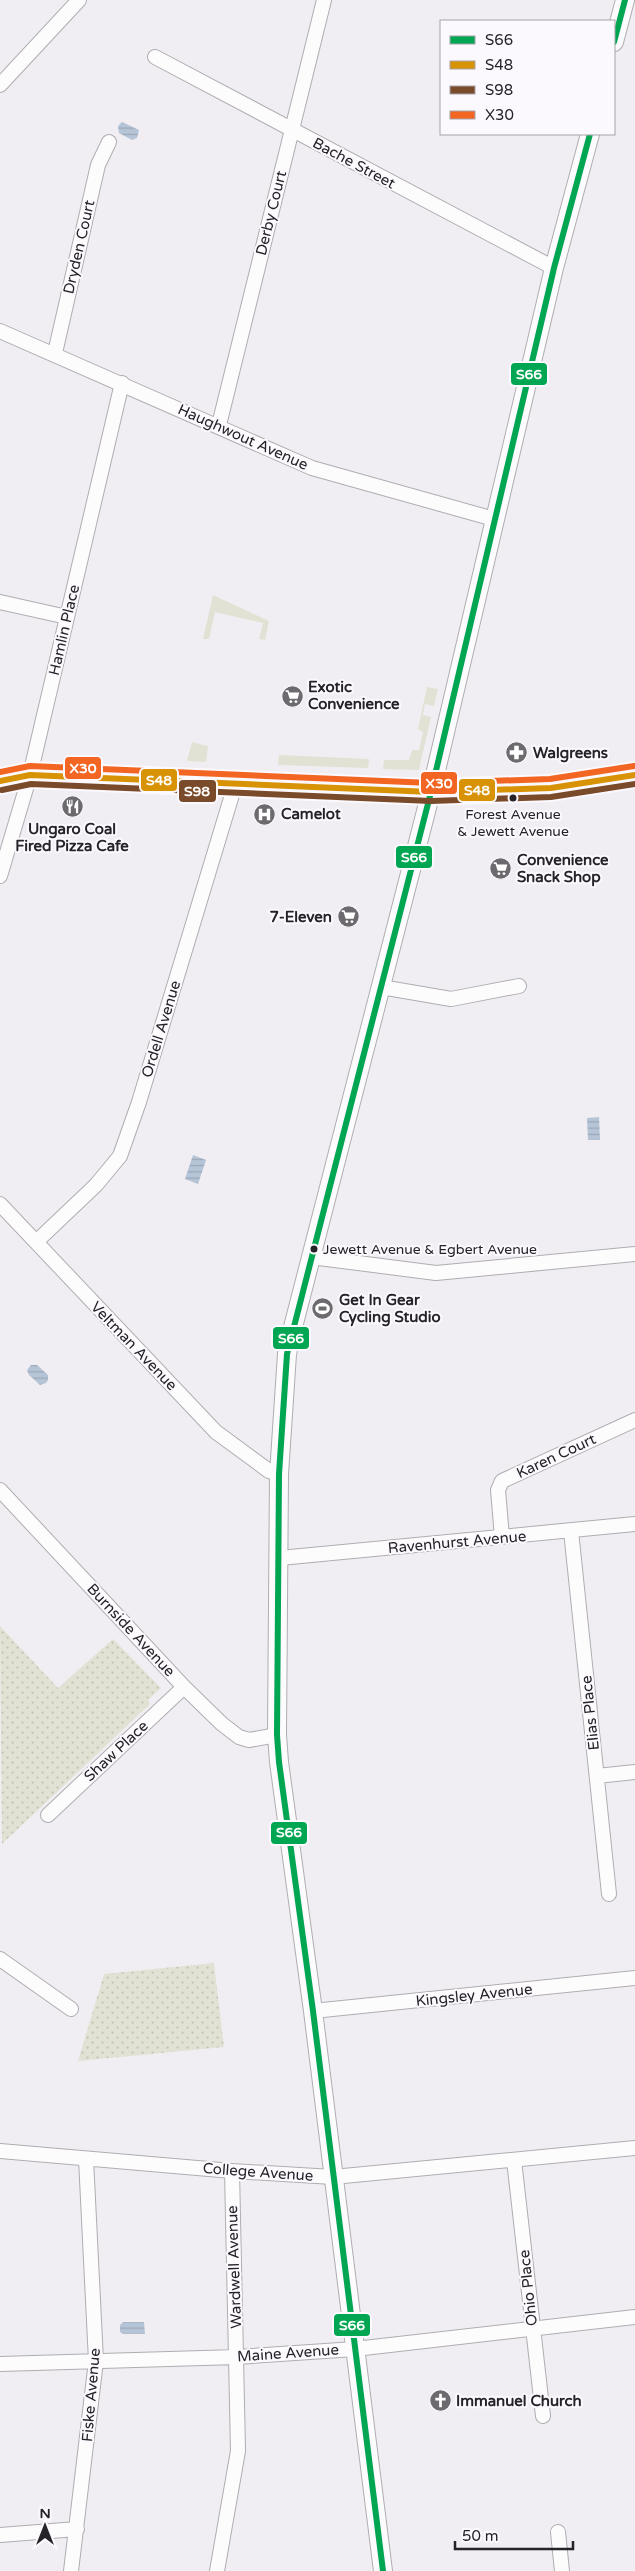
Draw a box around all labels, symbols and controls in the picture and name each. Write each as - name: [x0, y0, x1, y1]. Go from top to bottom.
- legend: [440, 20, 615, 135]
- text: S66: [485, 31, 513, 49]
- text: S48: [485, 56, 513, 74]
- text: S98: [485, 81, 513, 99]
- text: X30: [485, 106, 514, 124]
- street label: Bache Street: [310, 134, 399, 192]
- street label: Derby Court: [252, 169, 290, 257]
- street label: Dryden Court: [59, 198, 99, 296]
- line badge: S66: [510, 362, 548, 386]
- text: S66: [516, 366, 542, 383]
- street label: Haughwout Avenue: [175, 400, 311, 474]
- street label: Hamlin Place: [45, 583, 83, 677]
- place label: Exotic Convenience: [308, 678, 400, 713]
- supermarket icon: Exotic Convenience: [280, 684, 304, 708]
- pharmacy icon: Walgreens: [505, 741, 529, 765]
- place label: Walgreens: [533, 744, 608, 763]
- line badge: X30: [64, 756, 102, 780]
- text: X30: [70, 760, 97, 777]
- line badge: S48: [140, 768, 178, 792]
- line badge: X30: [420, 771, 458, 795]
- text: S48: [146, 772, 172, 789]
- text: X30: [426, 775, 453, 792]
- line badge: S48: [458, 778, 496, 802]
- line badge: S98: [178, 779, 217, 803]
- text: S48: [464, 782, 490, 799]
- text: S98: [184, 783, 210, 800]
- marker: Forest Avenue & Jewett Avenue: [508, 793, 518, 803]
- restaurant icon: Ungaro Coal Fired Pizza Cafe: [60, 794, 84, 818]
- hospital icon: Camelot: [253, 802, 277, 826]
- place label: Camelot: [281, 805, 341, 823]
- place label: Forest Avenue & Jewett Avenue: [457, 806, 569, 840]
- place label: Ungaro Coal Fired Pizza Cafe: [15, 820, 129, 855]
- line badge: S66: [395, 845, 433, 869]
- text: S66: [401, 849, 427, 866]
- place label: Convenience Snack Shop: [517, 851, 609, 887]
- supermarket icon: Convenience Snack Shop: [489, 857, 513, 881]
- supermarket icon: 7-Eleven: [336, 905, 360, 929]
- place label: 7-Eleven: [270, 908, 332, 926]
- street label: Ordell Avenue: [138, 978, 184, 1080]
- place label: Jewett Avenue & Egbert Avenue: [323, 1241, 537, 1258]
- marker: Jewett Avenue & Egbert Avenue: [309, 1244, 319, 1254]
- place label: Get In Gear Cycling Studio: [339, 1291, 441, 1327]
- sports icon: Get In Gear Cycling Studio: [311, 1297, 335, 1321]
- street label: Veltman Avenue: [87, 1298, 181, 1394]
- line badge: S66: [272, 1326, 310, 1350]
- text: S66: [278, 1330, 304, 1347]
- street label: Karen Court: [513, 1430, 599, 1482]
- street label: Ravenhurst Avenue: [387, 1527, 527, 1557]
- street label: Burnside Avenue: [83, 1580, 179, 1680]
- street label: Elias Place: [577, 1675, 603, 1751]
- street label: Shaw Place: [80, 1717, 152, 1785]
- line badge: S66: [270, 1821, 308, 1845]
- text: S66: [276, 1824, 302, 1841]
- street label: Kingsley Avenue: [415, 1980, 533, 2010]
- street label: College Avenue: [202, 2159, 314, 2185]
- street label: Wardwell Avenue: [223, 2205, 245, 2329]
- street label: Ohio Place: [515, 2249, 541, 2327]
- line badge: S66: [333, 2313, 371, 2337]
- text: S66: [339, 2317, 365, 2334]
- street label: Maine Avenue: [237, 2340, 339, 2366]
- street label: Fiske Avenue: [78, 2347, 104, 2443]
- church icon: Immanuel Church: [428, 2389, 452, 2413]
- place label: Immanuel Church: [456, 2392, 582, 2410]
- north arrow: [20, 2501, 70, 2551]
- text: N: [39, 2505, 51, 2522]
- scale bar: [455, 2518, 572, 2550]
- text: 50 m: [462, 2527, 499, 2545]

